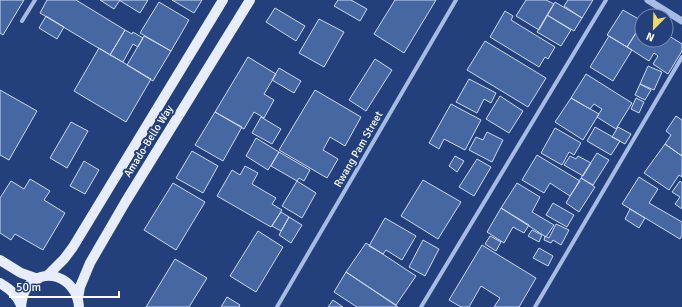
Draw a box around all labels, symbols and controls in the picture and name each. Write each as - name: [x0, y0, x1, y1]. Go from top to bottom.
- north arrow: [634, 8, 674, 48]
- text: N: [644, 29, 656, 44]
- street label: Amado-Bello Way: [121, 102, 176, 180]
- street label: Rwang Pam Street: [331, 109, 386, 190]
- scale bar: [10, 273, 119, 299]
- text: 50 m: [16, 280, 41, 295]

